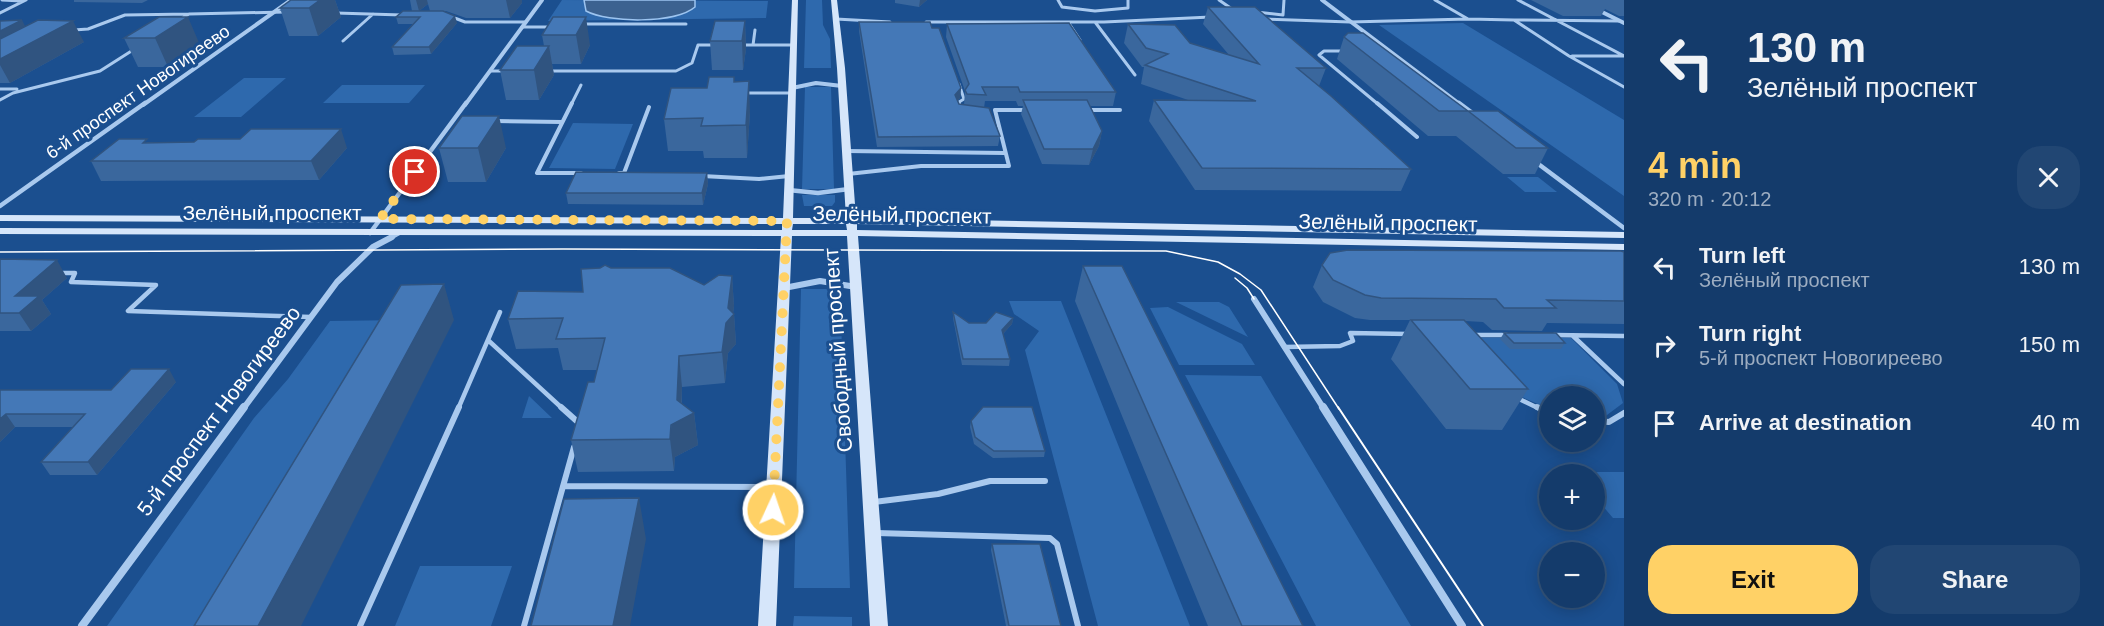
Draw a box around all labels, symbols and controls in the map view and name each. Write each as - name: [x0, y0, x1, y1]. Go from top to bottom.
- street label: 6-й проспект Новогиреево: [42, 21, 234, 163]
- icon: left: [1648, 24, 1726, 102]
- text: 130 m: [1747, 24, 1866, 71]
- text: Зелёный проспект: [1747, 73, 1977, 103]
- text: 4 min: [1648, 145, 1742, 186]
- pin: [389, 146, 440, 197]
- button: close: [2017, 146, 2080, 209]
- icon: arrive: [398, 155, 431, 188]
- text: 320 m · 20:12: [1648, 188, 1771, 210]
- street label: Зелёный проспект: [182, 201, 362, 224]
- street label: Зелёный проспект: [812, 201, 992, 228]
- street label: Зелёный проспект: [1298, 209, 1478, 236]
- text: Turn left: [1699, 243, 1785, 268]
- street label: Свободный проспект: [819, 247, 856, 453]
- icon: left: [1648, 251, 1681, 284]
- text: 130 m: [2019, 254, 2080, 279]
- text: Зелёный проспект: [1699, 269, 1870, 291]
- street label: 5-й проспект Новогиреево: [132, 302, 305, 520]
- text: Turn right: [1699, 321, 1801, 346]
- icon: right: [1648, 329, 1681, 362]
- text: 150 m: [2019, 332, 2080, 357]
- text: 5-й проспект Новогиреево: [1699, 347, 1943, 369]
- map controls: [1539, 386, 1605, 608]
- button: layers: [1539, 386, 1605, 452]
- icon: arrive: [1648, 407, 1681, 440]
- text: Arrive at destination: [1699, 410, 1912, 435]
- text: 40 m: [2031, 410, 2080, 435]
- button: +: [1539, 464, 1605, 530]
- position arrow: [741, 478, 805, 542]
- button: −: [1539, 542, 1605, 608]
- button: Exit: [1648, 545, 1858, 614]
- button: Share: [1870, 545, 2080, 614]

